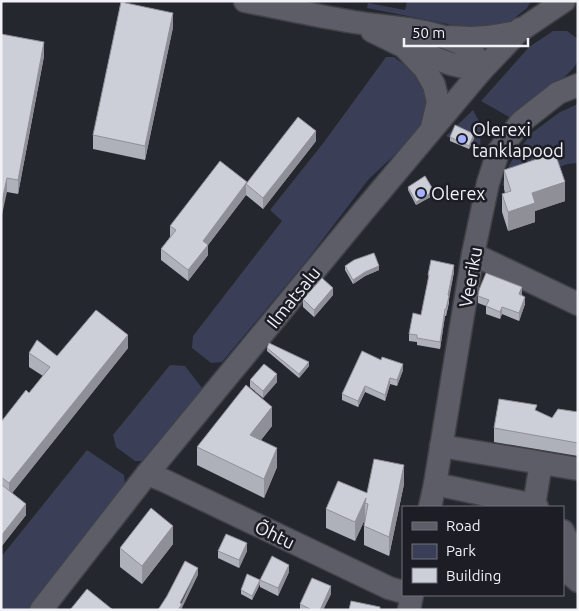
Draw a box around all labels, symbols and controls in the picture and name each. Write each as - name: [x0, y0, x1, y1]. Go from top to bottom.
- scale bar: [404, 15, 528, 47]
- text: 50 m: [412, 24, 445, 41]
- place label: Olerexi tanklapood: [472, 119, 564, 160]
- marker: Olerexi tanklapood: [456, 133, 468, 145]
- place label: Olerex: [431, 183, 485, 203]
- marker: Olerex: [415, 187, 427, 199]
- street label: Veeriku: [455, 245, 485, 309]
- street label: Ilmatsalu: [262, 262, 324, 332]
- legend: [402, 506, 564, 596]
- street label: Õhtu: [252, 515, 299, 552]
- text: Road: [446, 517, 481, 534]
- text: Park: [446, 542, 476, 559]
- text: Building: [446, 567, 501, 584]

